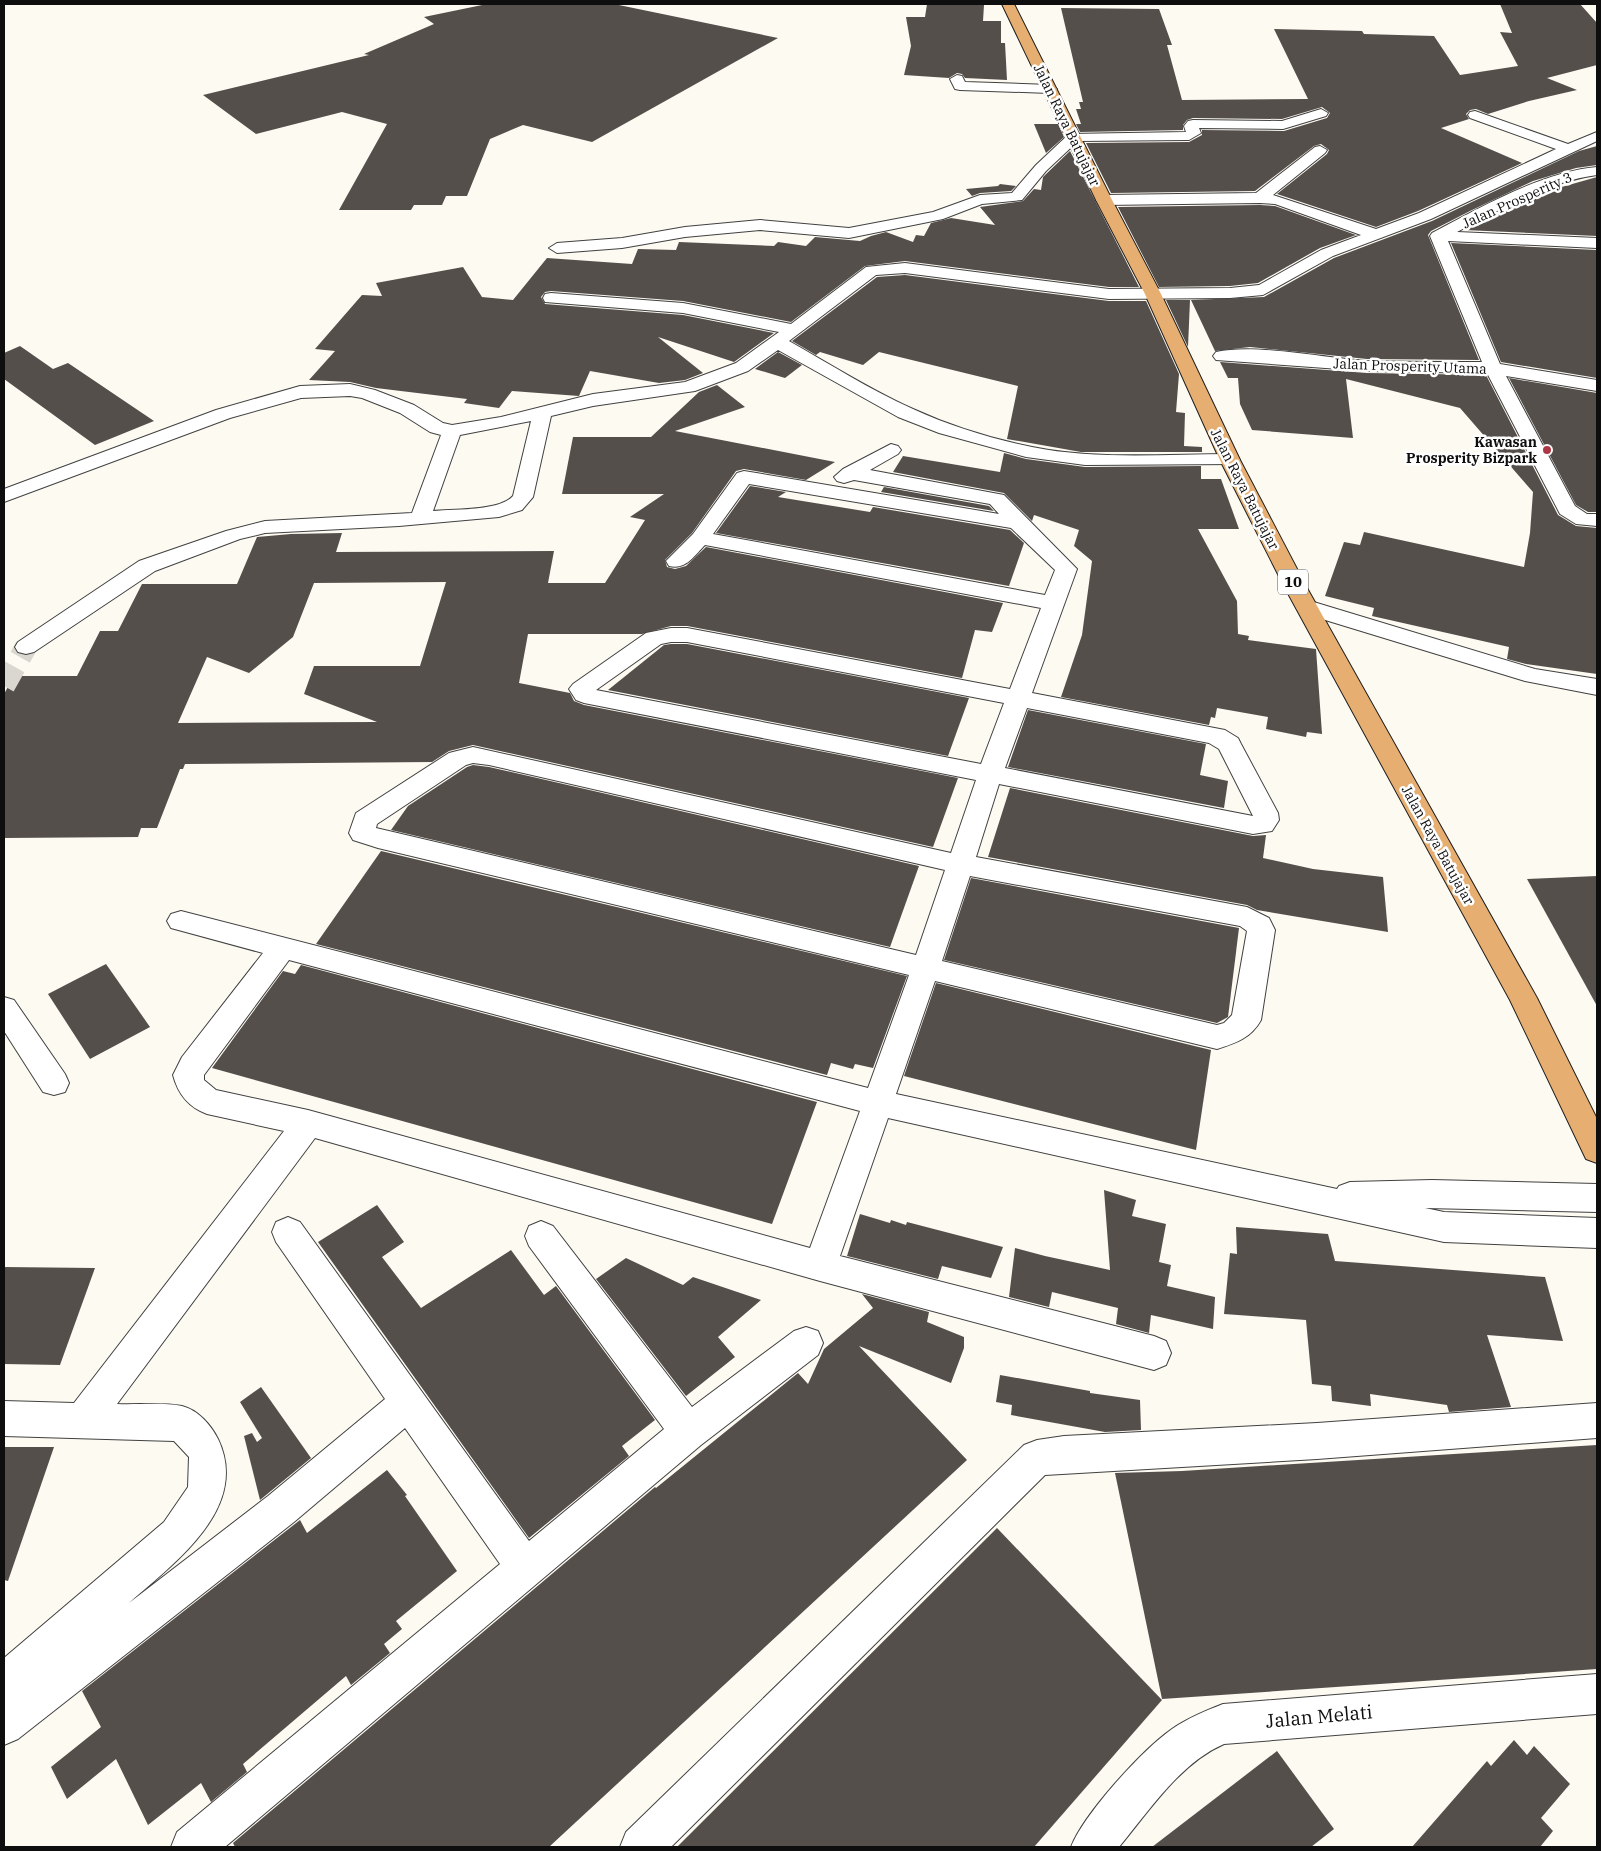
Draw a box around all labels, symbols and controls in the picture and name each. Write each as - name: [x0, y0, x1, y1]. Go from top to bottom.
- street label: Jalan Raya Batujajar: [1030, 61, 1105, 190]
- street label: Jalan Prosperity 3: [1459, 168, 1575, 232]
- street label: Jalan Prosperity Utama: [1333, 354, 1488, 378]
- street label: Jalan Raya Batujajar: [1207, 425, 1284, 553]
- place label: Kawasan Prosperity Bizpark: [1406, 433, 1537, 467]
- marker: Kawasan Prosperity Bizpark: [1541, 444, 1553, 456]
- road number: 10: [1278, 570, 1308, 594]
- street label: Jalan Raya Batujajar: [1398, 782, 1479, 908]
- street label: Jalan Melati: [1265, 1699, 1373, 1733]

